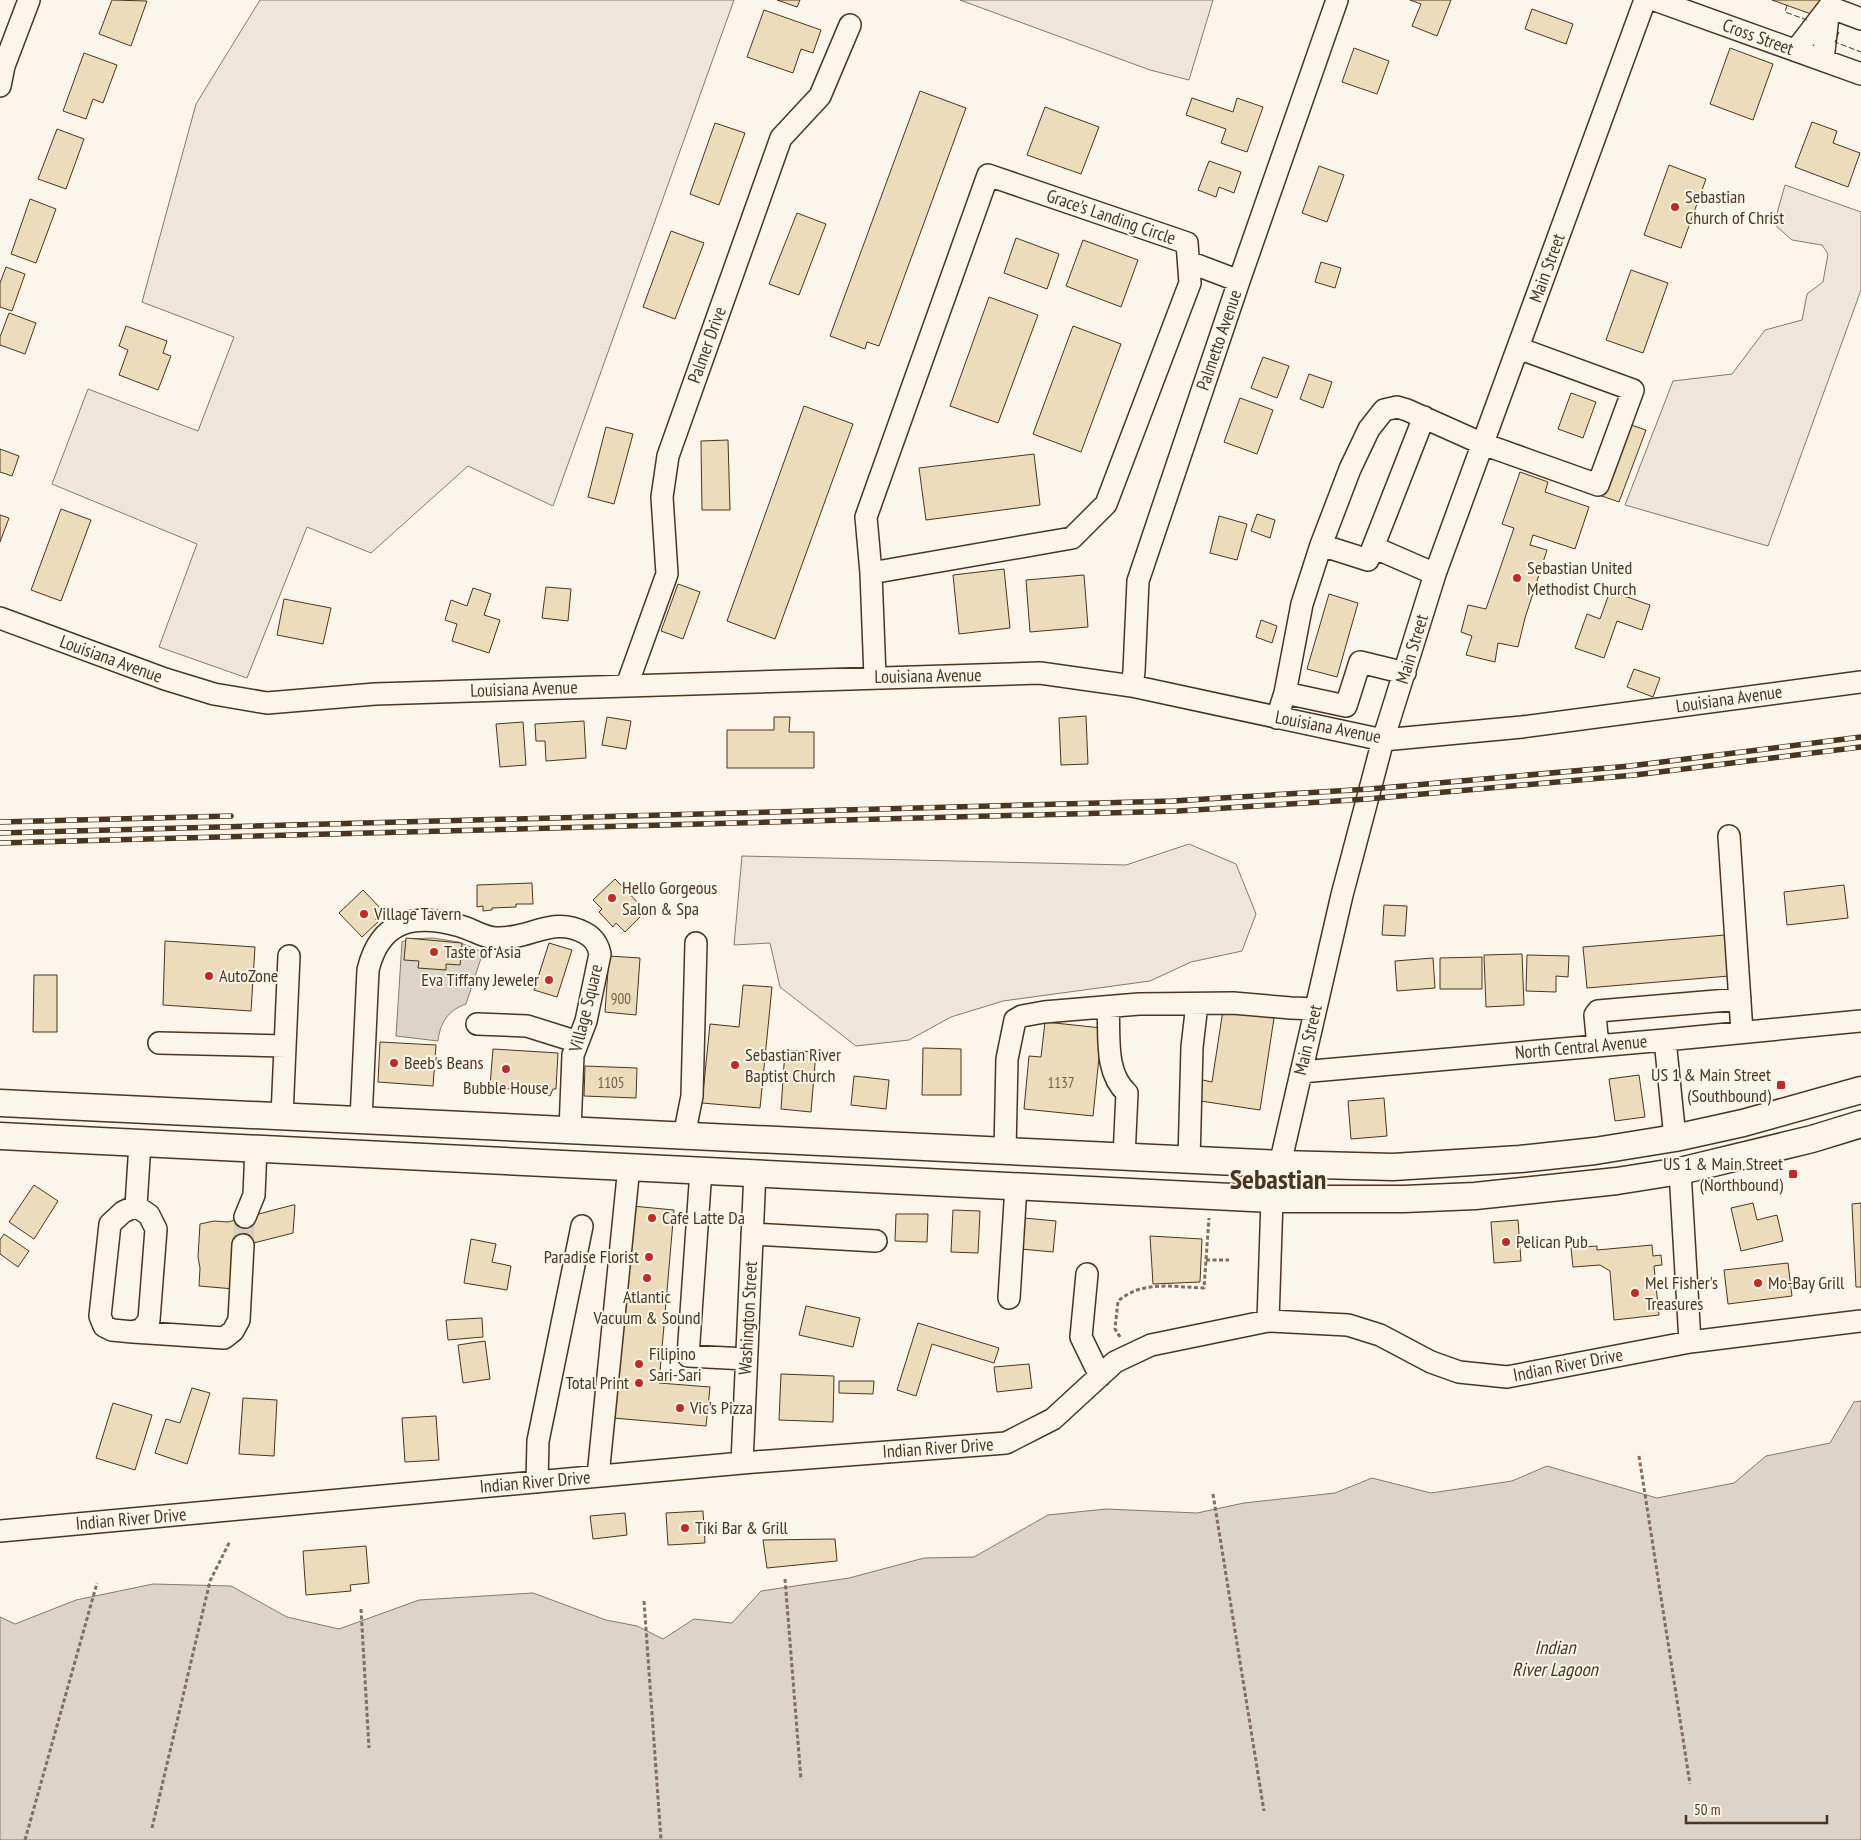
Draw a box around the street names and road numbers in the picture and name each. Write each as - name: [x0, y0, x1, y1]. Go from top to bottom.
- street label: Cross Street: [1719, 13, 1797, 60]
- street label: Grace's Landing Circle: [1044, 184, 1179, 249]
- street label: Main Street: [1523, 230, 1570, 305]
- street label: Palmetto Avenue: [1191, 287, 1246, 393]
- street label: Palmer Drive: [682, 303, 731, 386]
- street label: Main Street: [1390, 611, 1433, 686]
- street label: Louisiana Avenue: [57, 629, 166, 688]
- street label: Louisiana Avenue: [874, 663, 982, 688]
- street label: Louisiana Avenue: [470, 675, 578, 702]
- street label: Louisiana Avenue: [1674, 680, 1784, 717]
- street label: Louisiana Avenue: [1273, 705, 1383, 748]
- street label: Village Square: [563, 962, 608, 1055]
- street label: Main Street: [1288, 1002, 1327, 1077]
- street label: North Central Avenue: [1514, 1029, 1648, 1064]
- street label: Washington Street: [733, 1260, 762, 1375]
- street label: Indian River Drive: [1511, 1343, 1625, 1386]
- street label: Indian River Drive: [882, 1432, 994, 1463]
- street label: Indian River Drive: [479, 1465, 591, 1498]
- street label: Indian River Drive: [75, 1502, 187, 1535]

